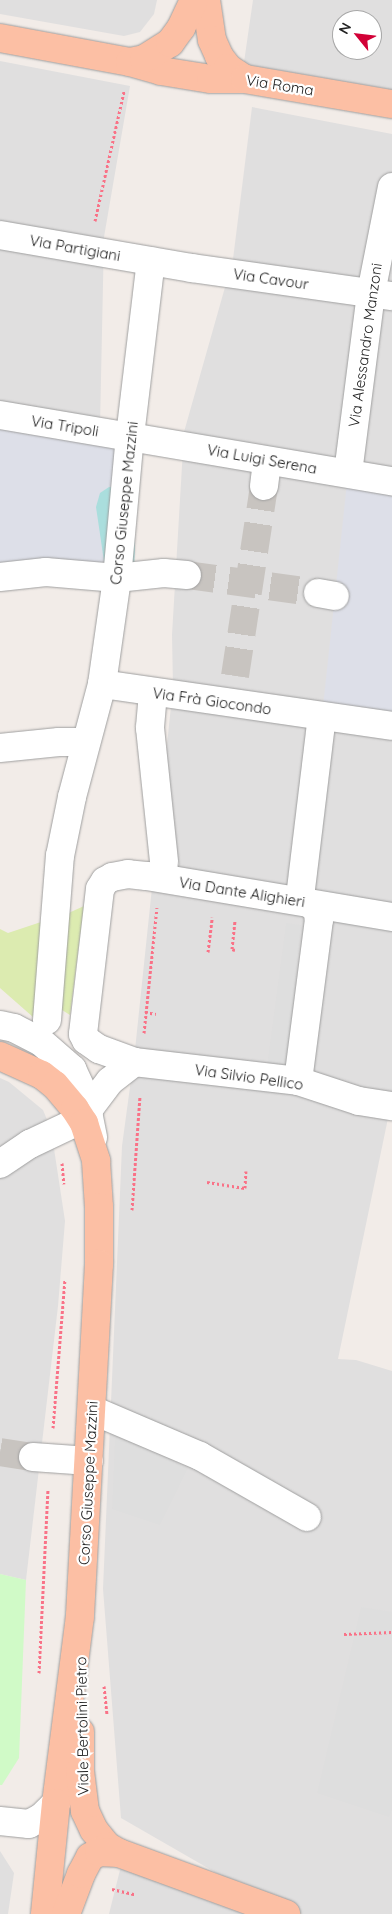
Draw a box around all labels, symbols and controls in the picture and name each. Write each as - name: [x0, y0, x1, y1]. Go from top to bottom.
- north arrow: [332, 10, 382, 60]
- text: N: [334, 19, 355, 37]
- street label: Via Roma: [245, 71, 315, 99]
- street label: Via Partigiani: [28, 231, 122, 265]
- street label: Via Alessandro Manzoni: [345, 262, 385, 428]
- street label: Via Cavour: [232, 265, 310, 293]
- street label: Via Tripoli: [30, 412, 100, 440]
- street label: Corso Giuseppe Mazzini: [106, 420, 142, 586]
- street label: Via Luigi Serena: [206, 440, 318, 478]
- street label: Via Frà Giocondo: [151, 684, 273, 718]
- street label: Via Dante Alighieri: [178, 873, 306, 911]
- street label: Via Silvio Pellico: [193, 1060, 305, 1094]
- street label: Corso Giuseppe Mazzini: [75, 1401, 101, 1565]
- street label: Viale Bertolini Pietro: [72, 1656, 92, 1796]

